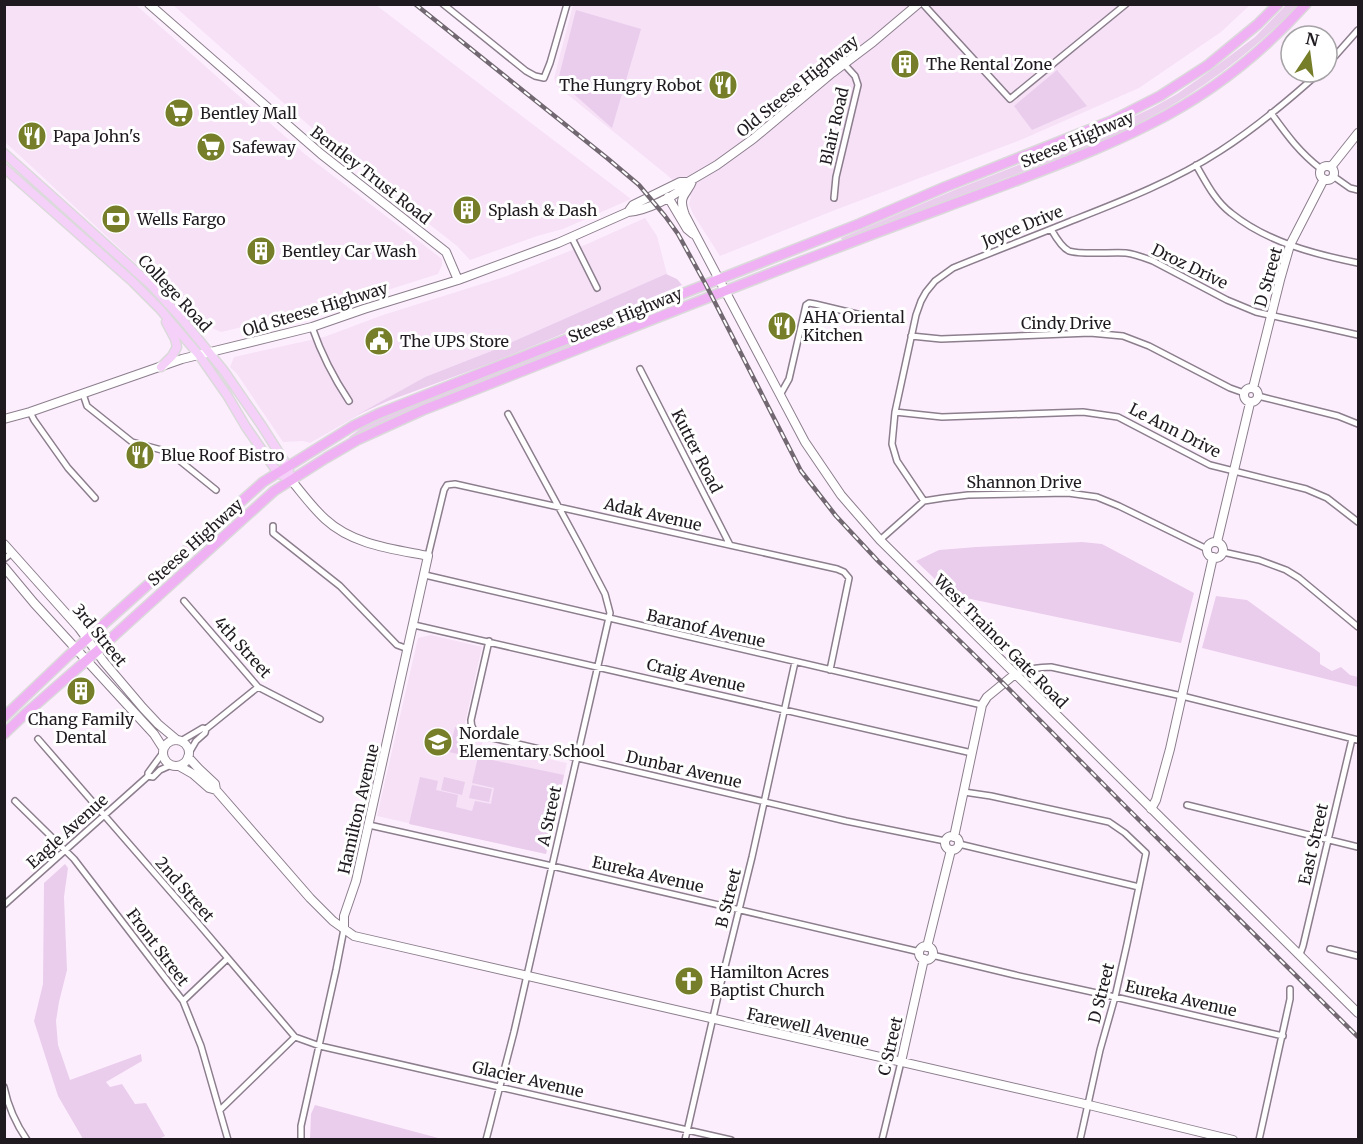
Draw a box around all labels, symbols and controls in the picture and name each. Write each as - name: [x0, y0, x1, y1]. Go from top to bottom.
- north arrow: [1279, 24, 1339, 84]
- text: N: [1304, 28, 1321, 51]
- street label: Old Steese Highway: [732, 30, 862, 141]
- building icon: The Rental Zone: [889, 48, 921, 80]
- place label: The Rental Zone: [926, 54, 1052, 74]
- restaurant icon: The Hungry Robot: [707, 69, 739, 101]
- place label: The Hungry Robot: [559, 75, 703, 95]
- street label: Blair Road: [815, 85, 853, 167]
- supermarket icon: Bentley Mall: [163, 97, 195, 129]
- place label: Bentley Mall: [200, 103, 297, 123]
- street label: Steese Highway: [1017, 106, 1137, 172]
- restaurant icon: Papa John's: [16, 120, 48, 152]
- street label: Bentley Trust Road: [307, 122, 436, 228]
- place label: Papa John's: [53, 126, 141, 146]
- supermarket icon: Safeway: [195, 131, 227, 163]
- place label: Safeway: [232, 137, 297, 157]
- building icon: Splash & Dash: [451, 194, 483, 226]
- place label: Splash & Dash: [488, 200, 598, 220]
- street label: Joyce Drive: [978, 201, 1065, 252]
- bank icon: Wells Fargo: [100, 203, 132, 235]
- place label: Wells Fargo: [136, 209, 226, 229]
- building icon: Bentley Car Wash: [245, 235, 277, 267]
- street label: Droz Drive: [1149, 239, 1231, 293]
- place label: Bentley Car Wash: [282, 241, 417, 261]
- street label: D Street: [1250, 244, 1286, 309]
- street label: College Road: [134, 250, 216, 336]
- street label: Old Steese Highway: [240, 277, 391, 341]
- street label: Steese Highway: [565, 283, 686, 347]
- place label: AHA Oriental Kitchen: [802, 307, 905, 345]
- restaurant icon: AHA Oriental Kitchen: [766, 310, 798, 342]
- street label: Cindy Drive: [1021, 313, 1111, 333]
- public building icon: The UPS Store: [363, 325, 395, 357]
- place label: The UPS Store: [400, 331, 509, 351]
- street label: Le Ann Drive: [1126, 398, 1224, 462]
- street label: Kutter Road: [667, 406, 727, 497]
- restaurant icon: Blue Roof Bistro: [124, 439, 156, 471]
- place label: Blue Roof Bistro: [161, 445, 284, 465]
- street label: Shannon Drive: [967, 472, 1082, 492]
- street label: Adak Avenue: [601, 493, 704, 535]
- street label: Steese Highway: [143, 494, 247, 590]
- street label: West Trainor Gate Road: [929, 569, 1072, 712]
- street label: 3rd Street: [69, 600, 132, 671]
- street label: Baranof Avenue: [645, 605, 767, 651]
- street label: 4th Street: [210, 612, 276, 682]
- street label: Craig Avenue: [645, 654, 747, 696]
- building icon: Chang Family Dental: [65, 675, 97, 707]
- place label: Chang Family Dental: [28, 709, 135, 747]
- place label: Nordale Elementary School: [459, 723, 605, 761]
- school or university icon: Nordale Elementary School: [422, 726, 454, 758]
- street label: Hamilton Avenue: [333, 742, 383, 876]
- street label: Dunbar Avenue: [624, 746, 744, 792]
- street label: A Street: [533, 783, 565, 849]
- street label: Eagle Avenue: [22, 789, 112, 873]
- street label: East Street: [1294, 801, 1332, 887]
- street label: Eureka Avenue: [590, 851, 706, 897]
- street label: 2nd Street: [151, 853, 219, 926]
- street label: B Street: [711, 866, 745, 930]
- street label: Front Street: [122, 904, 194, 990]
- street label: D Street: [1084, 960, 1118, 1025]
- place label: Hamilton Acres Baptist Church: [710, 962, 829, 1000]
- church icon: Hamilton Acres Baptist Church: [673, 965, 705, 997]
- street label: Eureka Avenue: [1123, 975, 1239, 1021]
- street label: Farewell Avenue: [745, 1003, 871, 1051]
- street label: C Street: [874, 1014, 907, 1077]
- street label: Glacier Avenue: [470, 1056, 586, 1102]

